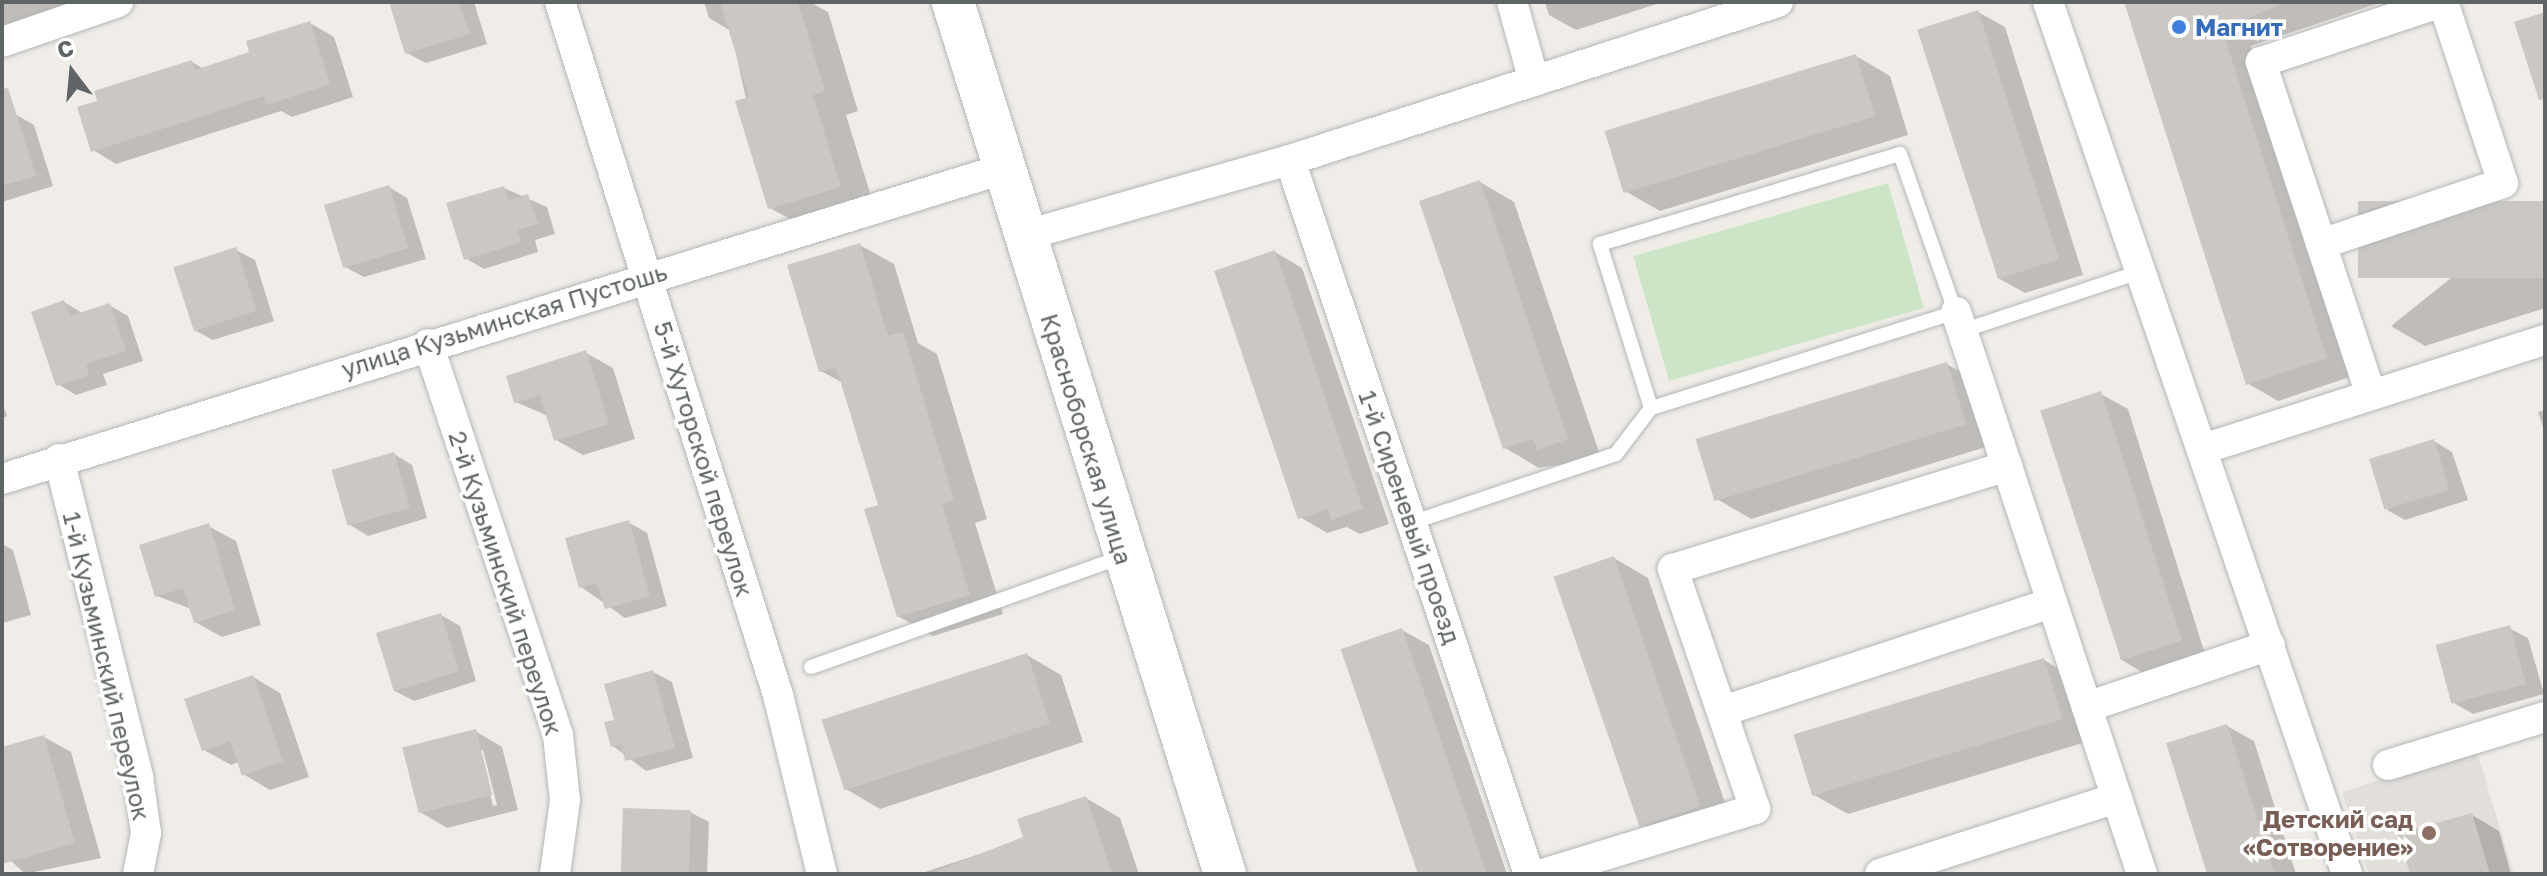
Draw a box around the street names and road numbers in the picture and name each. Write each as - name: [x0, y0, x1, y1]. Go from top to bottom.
- street label: улица Кузьминская Пустошь: [338, 257, 670, 383]
- street label: Красноборская улица: [1035, 310, 1139, 568]
- street label: 5-й Хуторской переулок: [648, 318, 760, 600]
- street label: 1-й Сиреневый проезд: [1353, 387, 1467, 647]
- street label: 2-й Кузьминский переулок: [443, 427, 569, 739]
- street label: 1-й Кузьминский переулок: [57, 509, 157, 823]

